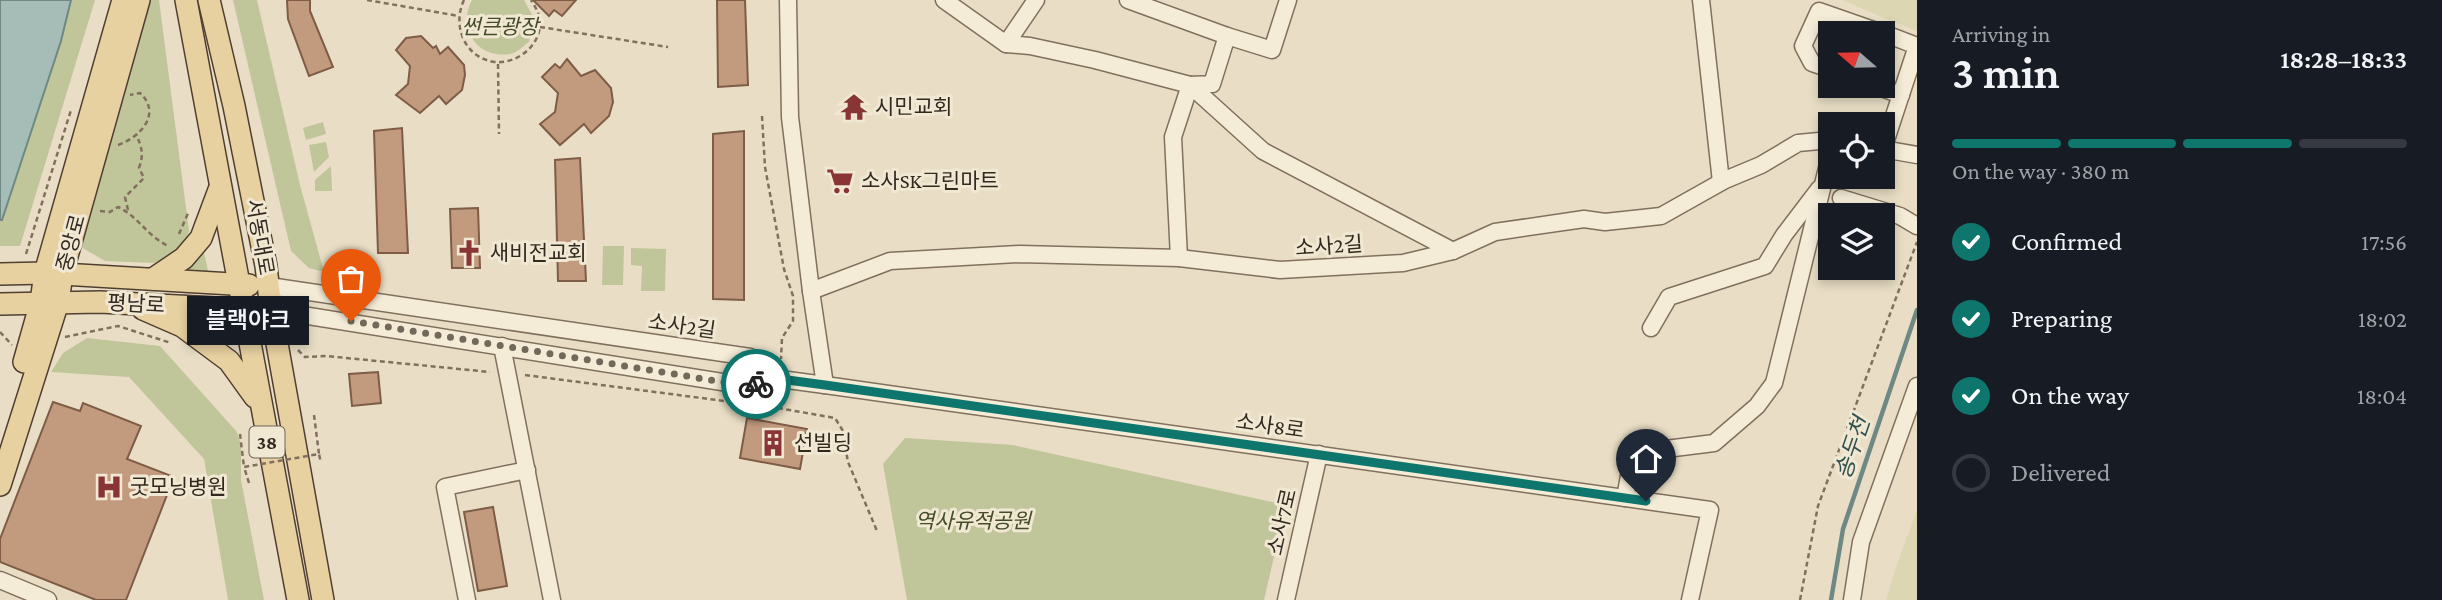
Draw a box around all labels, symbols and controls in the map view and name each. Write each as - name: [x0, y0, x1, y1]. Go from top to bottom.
- park label: 썬큰광장: [461, 15, 541, 39]
- north arrow: [1818, 21, 1895, 98]
- map controls: [1818, 21, 1895, 280]
- text: Arriving in: [1952, 21, 2050, 47]
- text: 18:28–18:33: [2280, 45, 2407, 74]
- text: 3 min: [1952, 47, 2060, 98]
- temple icon: 시민교회: [839, 92, 869, 122]
- place label: 시민교회: [875, 95, 952, 119]
- button: locate: [1818, 112, 1895, 189]
- text: On the way · 380 m: [1952, 158, 2130, 184]
- supermarket icon: 소사SK그린마트: [825, 166, 855, 196]
- place label: 소사SK그린마트: [861, 169, 999, 193]
- street label: 서동대로: [241, 197, 279, 277]
- button: layers: [1818, 203, 1895, 280]
- street label: 중앙로: [52, 212, 90, 274]
- icon: check: [1952, 223, 1990, 261]
- text: Confirmed: [2011, 227, 2122, 256]
- text: 17:56: [2361, 229, 2407, 255]
- street label: 소사2길: [1294, 232, 1364, 260]
- church icon: 새비전교회: [454, 238, 484, 268]
- place label: 새비전교회: [490, 241, 587, 265]
- pin: [321, 249, 381, 321]
- icon: bag: [332, 260, 370, 298]
- street label: 평남로: [106, 290, 166, 318]
- callout: 블랙야크: [187, 296, 309, 346]
- icon: check: [1952, 300, 1990, 338]
- text: Preparing: [2011, 304, 2112, 333]
- text: 18:02: [2358, 306, 2407, 332]
- text: 블랙야크: [206, 307, 290, 333]
- street label: 소사2길: [647, 309, 717, 343]
- courier: [721, 349, 791, 419]
- icon: bike: [737, 365, 775, 403]
- icon: check: [1952, 377, 1990, 415]
- text: On the way: [2011, 381, 2129, 410]
- text: 18:04: [2357, 383, 2407, 409]
- street label: 소사8로: [1234, 409, 1306, 443]
- water label: 송두천: [1829, 411, 1876, 482]
- road number: 38: [250, 426, 284, 458]
- building icon: 선빌딩: [758, 428, 788, 458]
- pin: [1616, 429, 1676, 501]
- place label: 선빌딩: [794, 431, 852, 455]
- icon: home: [1627, 440, 1665, 478]
- text: Delivered: [2011, 458, 2110, 487]
- hospital icon: 굿모닝병원: [94, 472, 124, 502]
- place label: 굿모닝병원: [130, 475, 227, 499]
- street label: 소사7로: [1263, 486, 1301, 558]
- park label: 역사유적공원: [915, 509, 1033, 533]

